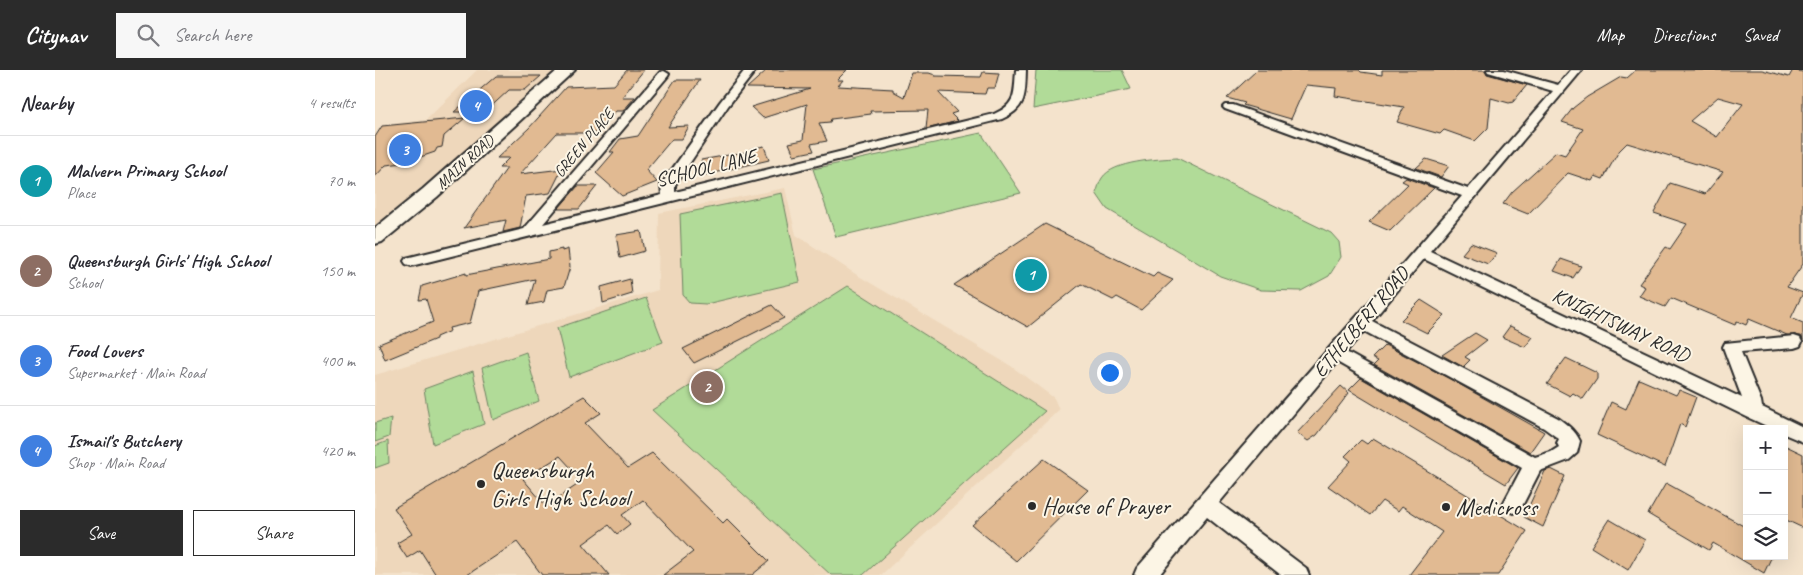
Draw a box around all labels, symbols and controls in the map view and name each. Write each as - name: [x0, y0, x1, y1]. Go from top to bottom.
- search box: [116, 13, 466, 58]
- text: Citynav: [25, 20, 86, 50]
- icon: search: [134, 21, 162, 49]
- text: Search here: [174, 23, 251, 47]
- text: Map: [1597, 24, 1624, 46]
- text: Directions: [1652, 24, 1715, 46]
- text: Saved: [1743, 24, 1778, 46]
- pin: 4: [460, 87, 492, 125]
- text: Nearby: [20, 90, 73, 116]
- text: 4 results: [308, 93, 355, 113]
- street label: GREEN PLACE: [550, 103, 620, 181]
- street label: MAIN ROAD: [432, 129, 500, 193]
- pin: 3: [389, 131, 421, 169]
- street label: SCHOOL LANE: [653, 143, 761, 193]
- text: Malvern Primary School: [67, 159, 225, 183]
- text: 1: [32, 171, 40, 191]
- text: 70 m: [328, 171, 355, 191]
- text: Place: [67, 183, 95, 203]
- text: Queensburgh Girls' High School: [67, 249, 269, 273]
- pin: 1: [1015, 256, 1047, 294]
- text: 2: [32, 261, 40, 281]
- text: 150 m: [321, 261, 355, 281]
- street label: ETHELBERT ROAD: [1307, 261, 1415, 382]
- text: School: [67, 273, 101, 293]
- street label: KNIGHTSWAY ROAD: [1548, 282, 1695, 368]
- text: Food Lovers: [67, 339, 143, 363]
- text: 3: [32, 351, 40, 371]
- text: 400 m: [321, 351, 355, 371]
- your location: [1097, 360, 1123, 386]
- text: Supermarket · Main Road: [67, 363, 205, 383]
- pin: 2: [691, 368, 723, 406]
- map controls: [1743, 425, 1788, 560]
- button: +: [1743, 425, 1788, 470]
- text: Ismail's Butchery: [67, 429, 181, 453]
- text: 4: [32, 441, 40, 461]
- text: 420 m: [321, 441, 355, 461]
- text: Shop · Main Road: [67, 453, 164, 473]
- place label: Queensburgh Girls High School: [491, 455, 633, 513]
- button: −: [1743, 470, 1788, 515]
- marker: Queensburgh Girls High School: [475, 478, 487, 490]
- place label: House of Prayer: [1042, 491, 1172, 521]
- place label: Medicross: [1456, 492, 1539, 522]
- marker: House of Prayer: [1026, 500, 1038, 512]
- marker: Medicross: [1440, 501, 1452, 513]
- button: Save: [20, 510, 183, 556]
- button: Share: [193, 510, 355, 556]
- button: layers: [1743, 515, 1788, 560]

